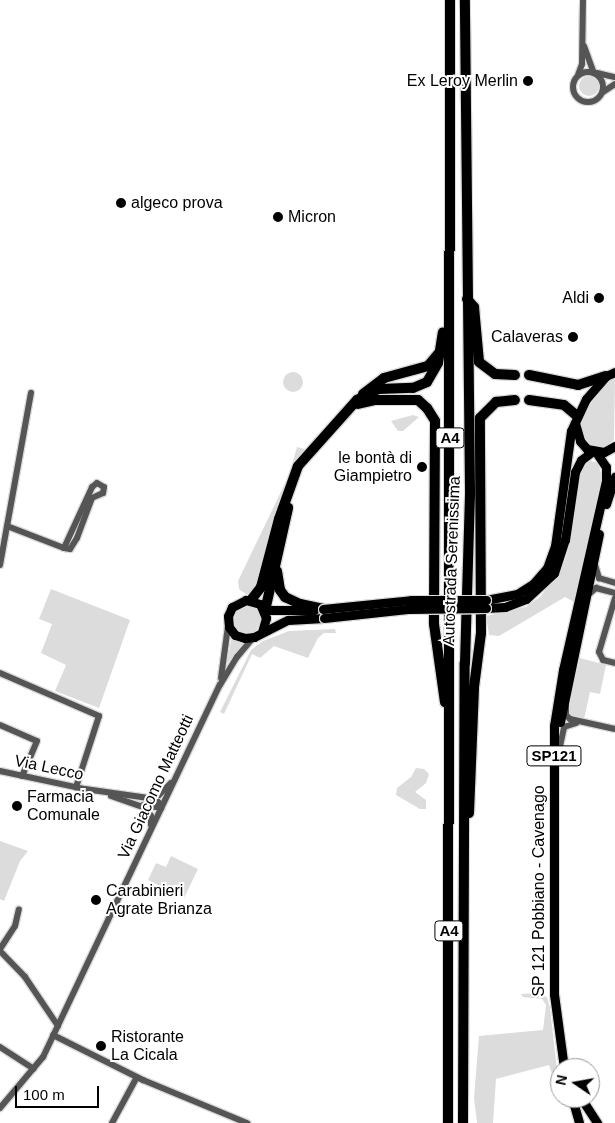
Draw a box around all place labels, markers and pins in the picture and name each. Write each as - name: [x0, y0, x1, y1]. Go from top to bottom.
- place label: Ex Leroy Merlin: [407, 71, 518, 91]
- marker: Ex Leroy Merlin: [522, 75, 534, 87]
- place label: algeco prova: [131, 193, 223, 213]
- marker: algeco prova: [115, 197, 127, 209]
- place label: Micron: [288, 207, 336, 227]
- marker: Micron: [272, 211, 284, 223]
- place label: Aldi: [562, 288, 589, 308]
- marker: Aldi: [593, 292, 605, 304]
- place label: Calaveras: [491, 327, 563, 347]
- marker: Calaveras: [567, 331, 579, 343]
- place label: le bontà di Giampietro: [334, 448, 412, 486]
- marker: le bontà di Giampietro: [416, 461, 428, 473]
- place label: Farmacia Comunale: [27, 787, 100, 825]
- marker: Farmacia Comunale: [11, 800, 23, 812]
- place label: Carabinieri Agrate Brianza: [106, 881, 212, 919]
- marker: Carabinieri Agrate Brianza: [90, 894, 102, 906]
- place label: Ristorante La Cicala: [111, 1027, 184, 1065]
- marker: Ristorante La Cicala: [95, 1040, 107, 1052]

